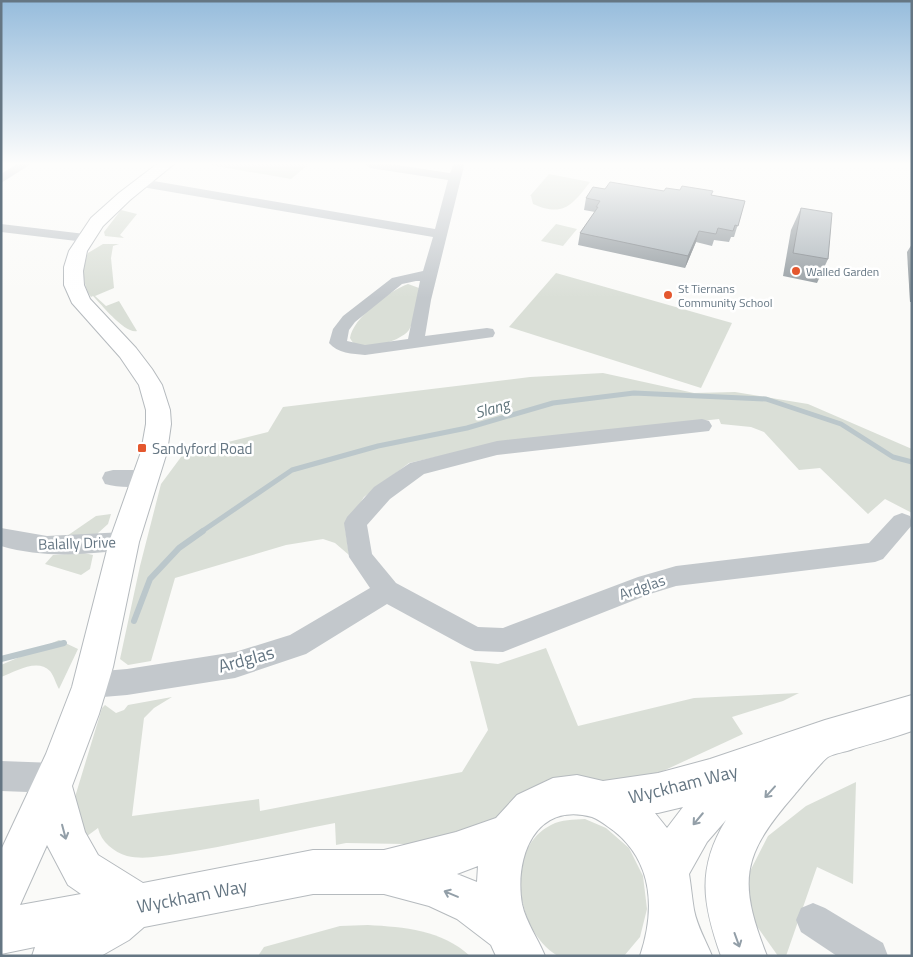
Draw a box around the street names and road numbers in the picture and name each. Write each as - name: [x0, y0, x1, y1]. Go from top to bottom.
- street label: Balally Drive: [38, 530, 116, 556]
- street label: Ardglas: [616, 568, 668, 606]
- street label: Ardglas: [215, 639, 277, 679]
- street label: Wyckham Way: [625, 757, 741, 811]
- street label: Wyckham Way: [134, 872, 250, 920]

